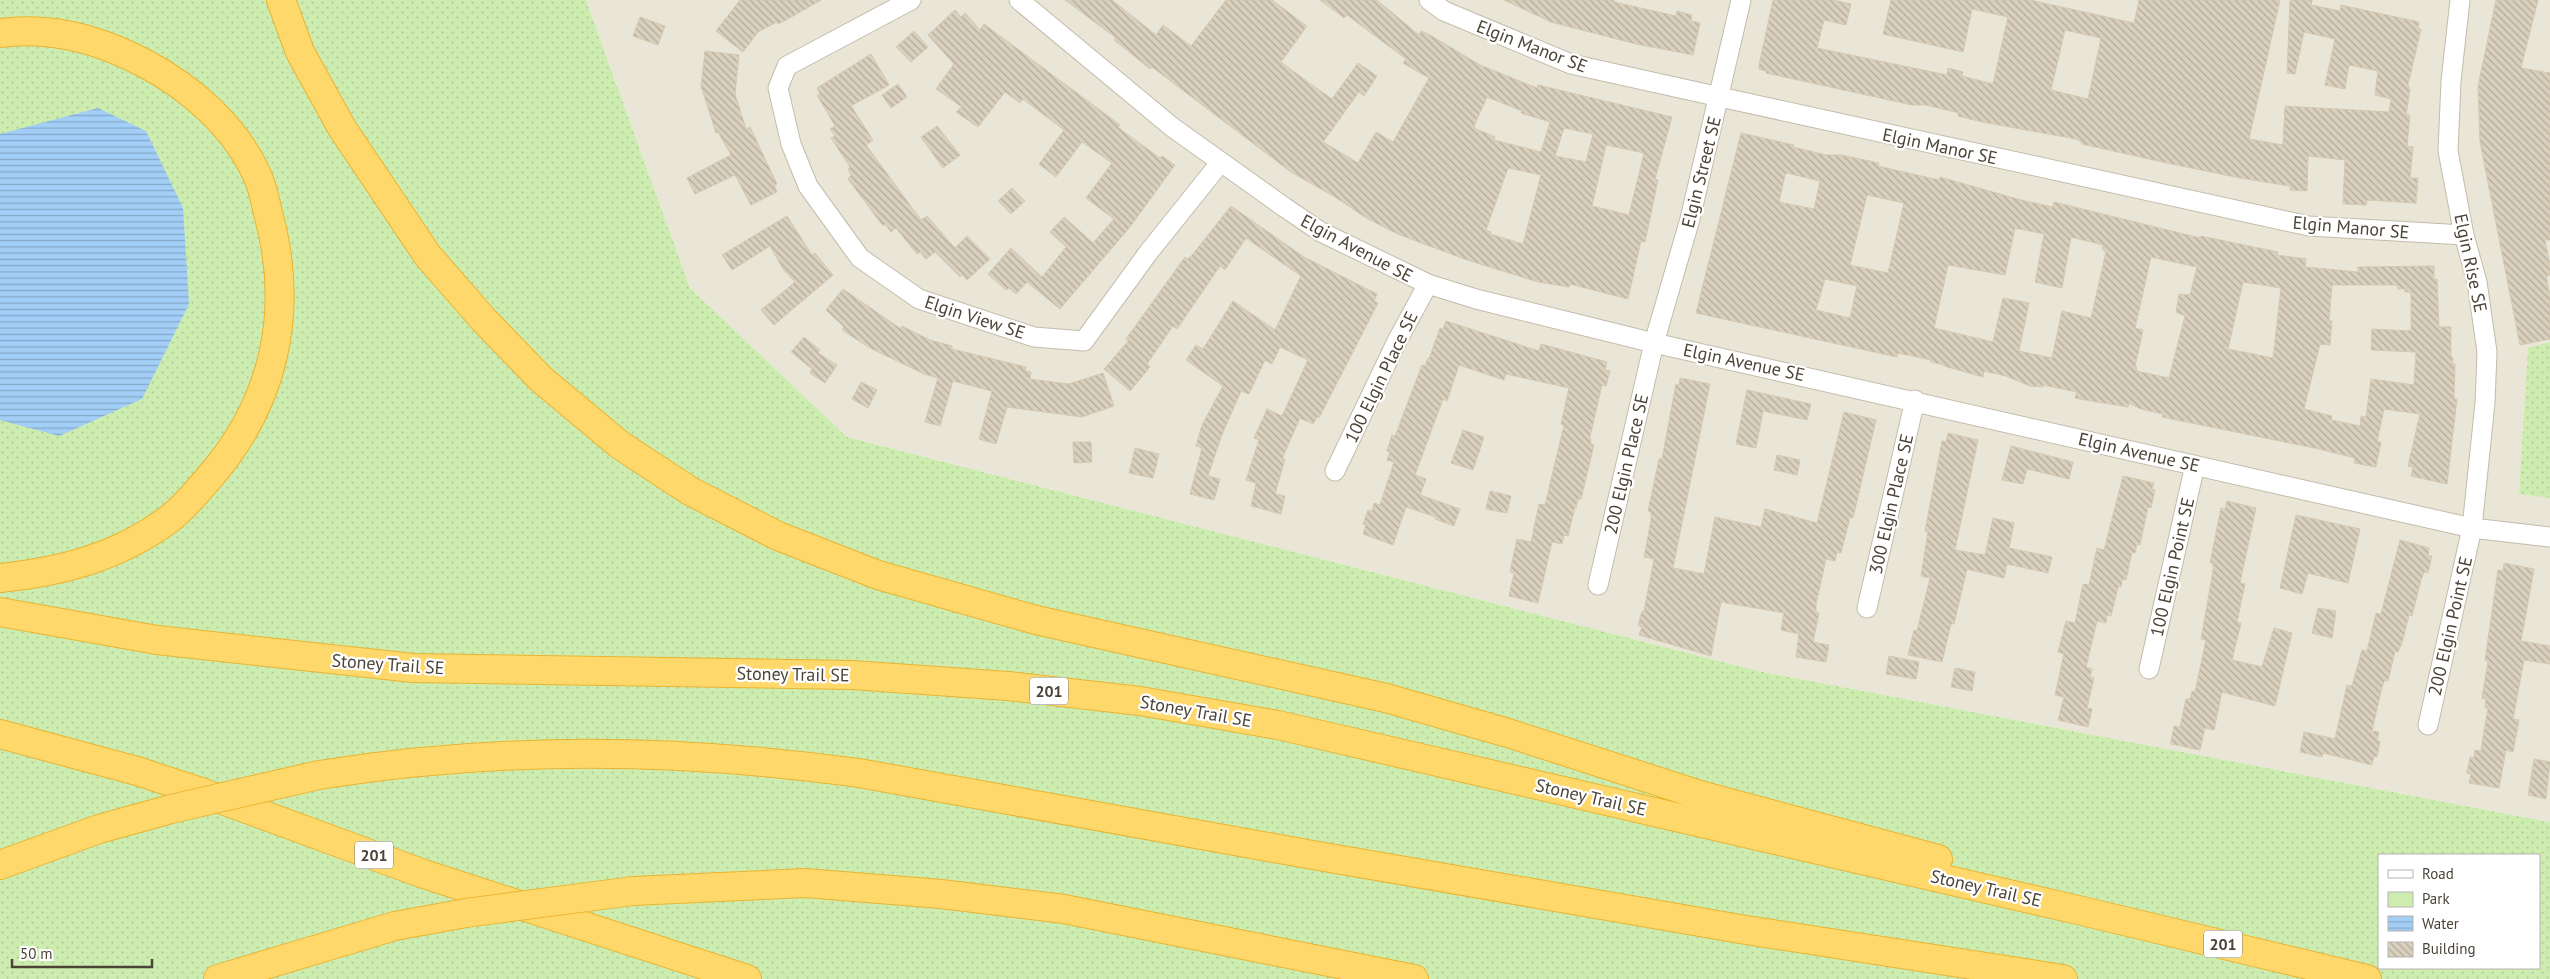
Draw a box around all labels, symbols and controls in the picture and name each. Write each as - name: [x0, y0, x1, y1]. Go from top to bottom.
- street label: Elgin Manor SE: [1473, 14, 1591, 78]
- street label: Elgin Street SE: [1676, 114, 1726, 230]
- street label: Elgin Manor SE: [1880, 123, 2000, 169]
- street label: Elgin Avenue SE: [1297, 209, 1417, 287]
- street label: Elgin Manor SE: [2292, 210, 2410, 244]
- street label: Elgin Rise SE: [2449, 212, 2493, 314]
- street label: Elgin View SE: [922, 290, 1028, 344]
- street label: 100 Elgin Place SE: [1339, 308, 1423, 446]
- street label: Elgin Avenue SE: [1681, 338, 1807, 386]
- street label: 200 Elgin Place SE: [1599, 392, 1653, 536]
- street label: Elgin Avenue SE: [2076, 427, 2202, 477]
- street label: 300 Elgin Place SE: [1864, 432, 1918, 576]
- street label: 100 Elgin Point SE: [2145, 495, 2199, 639]
- street label: 200 Elgin Point SE: [2423, 554, 2477, 698]
- street label: Stoney Trail SE: [331, 649, 445, 679]
- street label: Stoney Trail SE: [736, 662, 850, 686]
- road number: 201: [1030, 678, 1068, 704]
- street label: Stoney Trail SE: [1138, 690, 1254, 732]
- street label: Stoney Trail SE: [1533, 773, 1649, 821]
- road number: 201: [355, 842, 393, 868]
- legend: [2378, 854, 2540, 969]
- street label: Stoney Trail SE: [1928, 864, 2044, 912]
- text: Road: [2422, 864, 2454, 883]
- text: Park: [2422, 889, 2450, 908]
- text: Water: [2422, 914, 2459, 933]
- road number: 201: [2204, 931, 2242, 958]
- scale bar: [12, 936, 152, 968]
- text: Building: [2422, 939, 2476, 958]
- text: 50 m: [20, 944, 53, 963]

